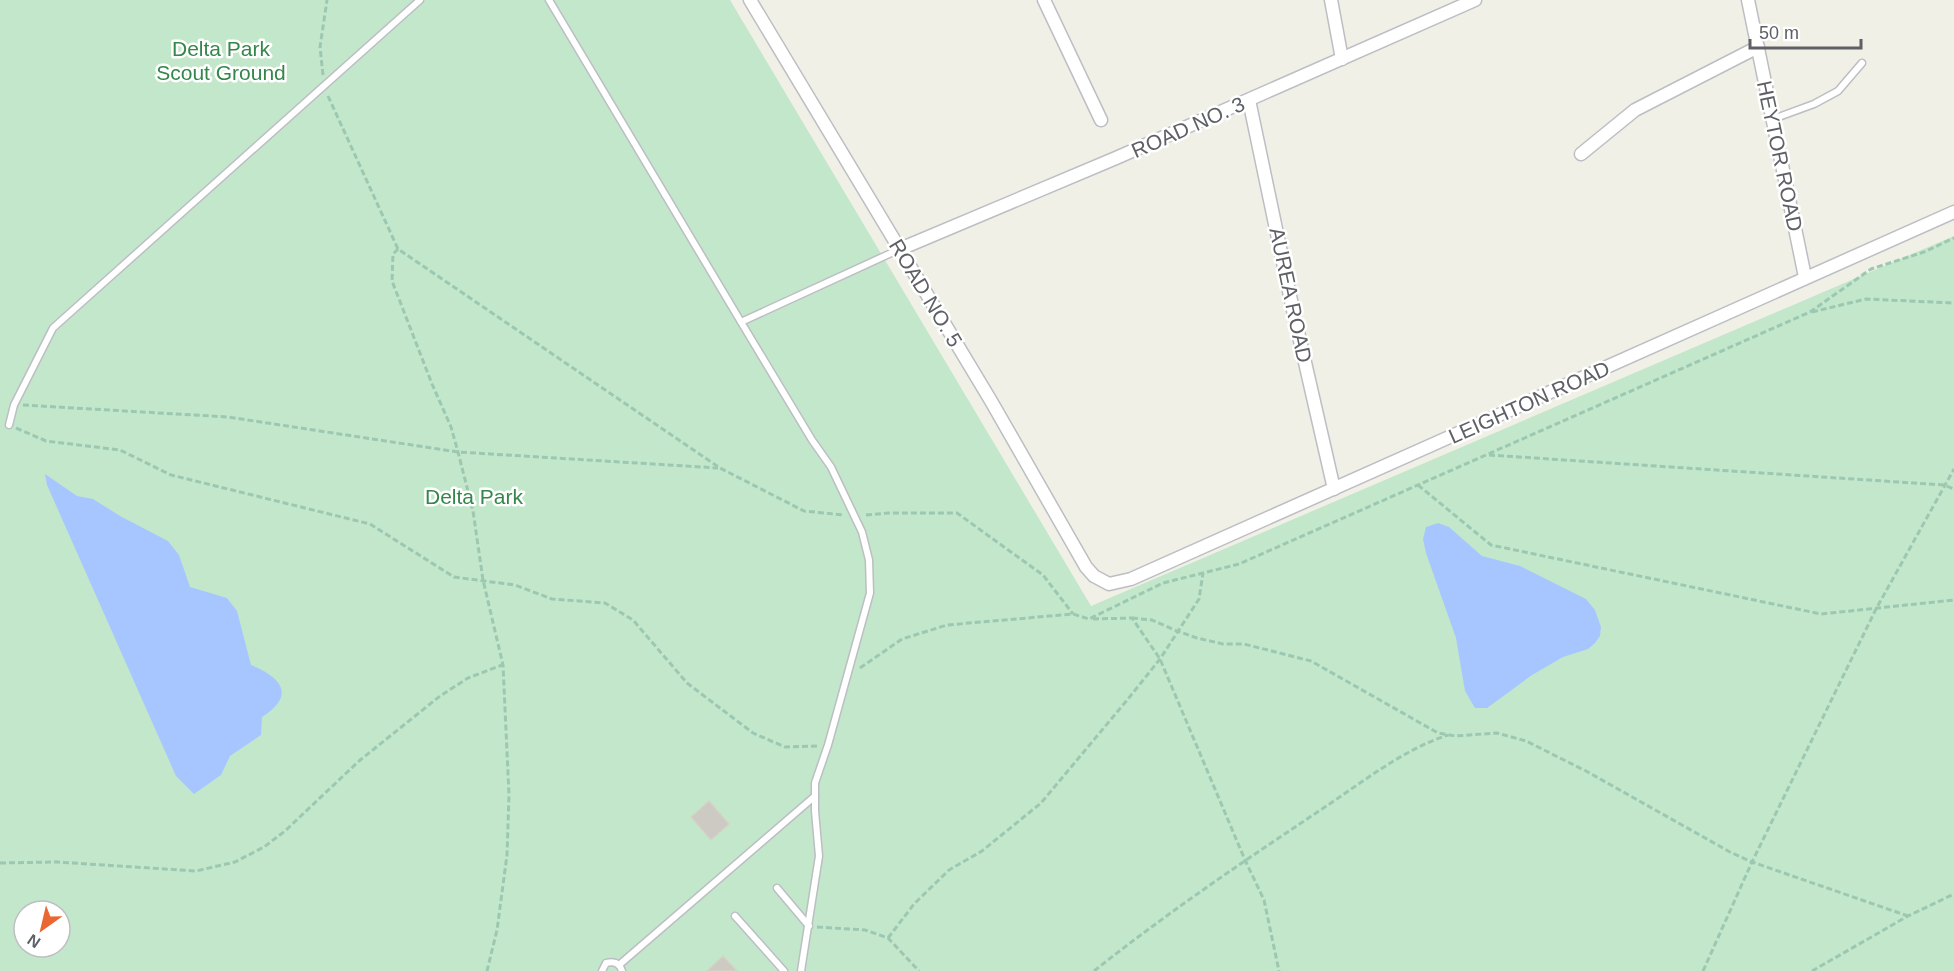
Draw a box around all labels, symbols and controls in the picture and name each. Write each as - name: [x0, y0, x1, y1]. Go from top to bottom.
- scale bar: [1750, 12, 1861, 50]
- text: 50 m: [1759, 23, 1799, 43]
- park label: Delta Park Scout Ground: [156, 37, 286, 84]
- street label: HEYTOR ROAD: [1753, 78, 1807, 234]
- street label: ROAD NO. 3: [1128, 92, 1248, 162]
- street label: AUREA ROAD: [1265, 225, 1317, 365]
- street label: ROAD NO. 5: [885, 235, 967, 351]
- street label: LEIGHTON ROAD: [1445, 356, 1613, 448]
- park label: Delta Park: [425, 485, 524, 508]
- north arrow: [12, 899, 72, 959]
- text: N: [24, 931, 43, 951]

